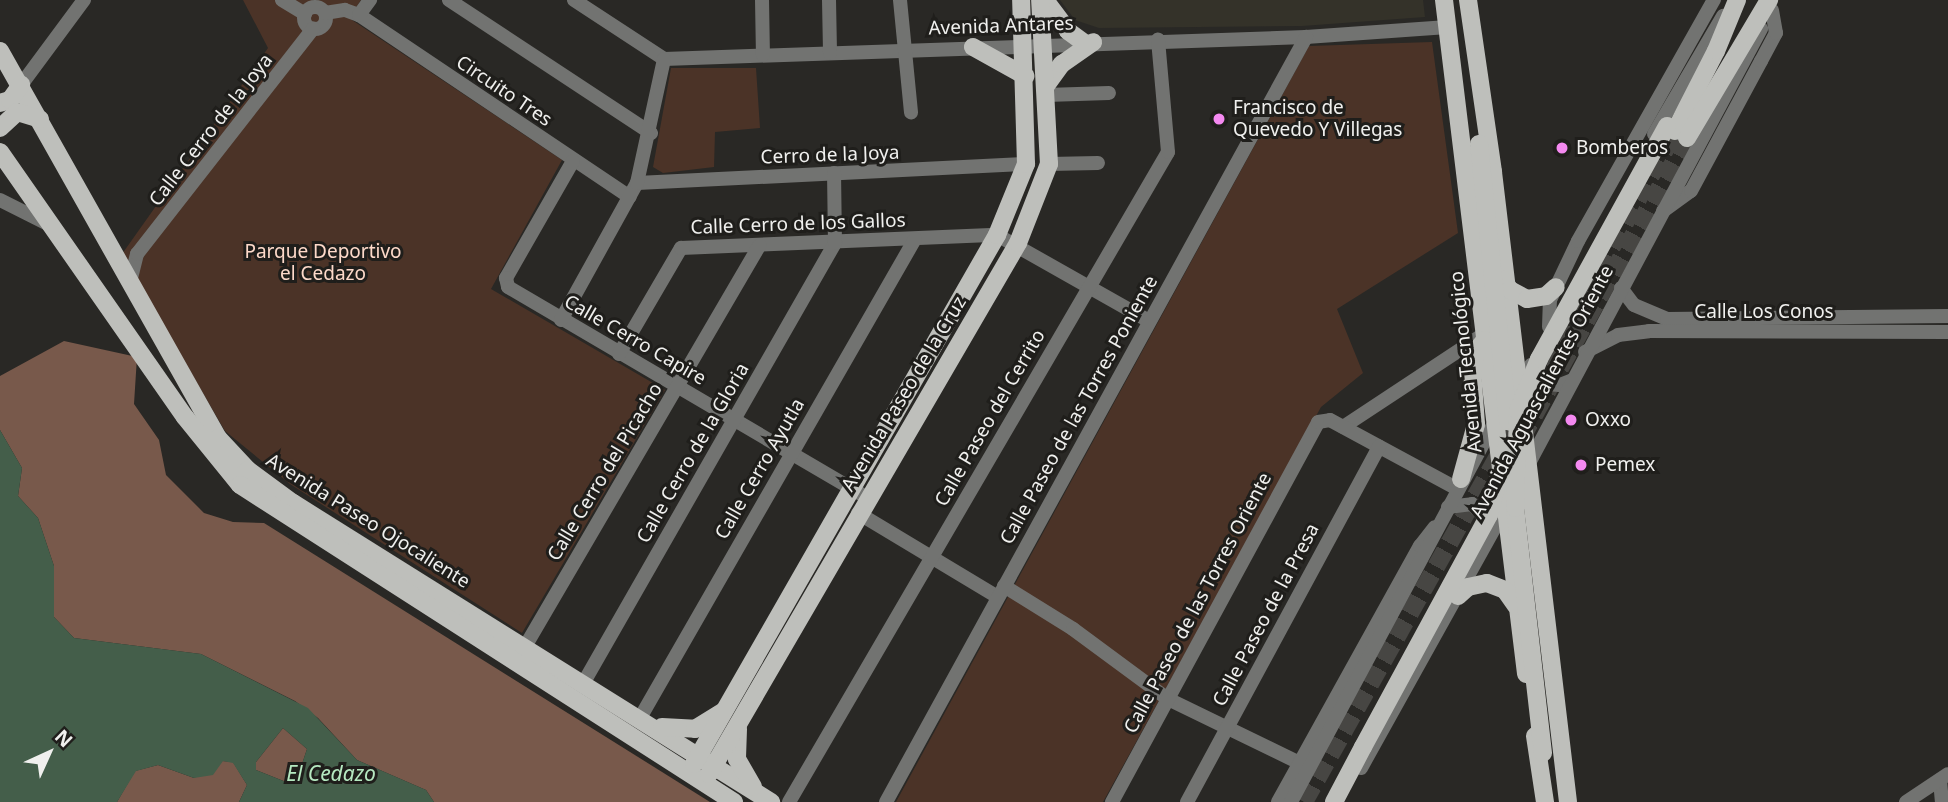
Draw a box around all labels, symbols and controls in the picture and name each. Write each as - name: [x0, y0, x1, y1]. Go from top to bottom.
- street label: Avenida Antares: [928, 12, 1074, 40]
- street label: Calle Cerro de la Joya: [144, 49, 278, 211]
- street label: Circuito Tres: [452, 51, 556, 131]
- place label: Francisco de Quevedo Y Villegas: [1233, 97, 1402, 141]
- marker: Francisco de Quevedo Y Villegas: [1211, 111, 1227, 127]
- place label: Bomberos: [1576, 137, 1668, 159]
- marker: Bomberos: [1554, 140, 1570, 156]
- street label: Cerro de la Joya: [760, 141, 900, 169]
- street label: Calle Cerro de los Gallos: [690, 209, 906, 239]
- park label: Parque Deportivo el Cedazo: [244, 241, 402, 285]
- street label: Avenida Aguascalientes Oriente: [1465, 262, 1619, 522]
- street label: Avenida Tecnológico: [1445, 270, 1487, 454]
- street label: Calle Paseo de las Torres Poniente: [995, 272, 1163, 548]
- street label: Calle Cerro Capire: [560, 290, 710, 390]
- street label: Avenida Paseo de la Cruz: [837, 292, 971, 496]
- street label: Calle Los Conos: [1694, 301, 1834, 323]
- street label: Calle Paseo del Cerrito: [930, 326, 1050, 510]
- street label: Calle Cerro de la Gloria: [632, 359, 754, 547]
- street label: Calle Cerro del Picacho: [543, 379, 667, 565]
- street label: Calle Cerro Ayutla: [710, 395, 810, 543]
- place label: Oxxo: [1585, 409, 1631, 431]
- marker: Oxxo: [1563, 412, 1579, 428]
- street label: Avenida Paseo Ojocaliente: [262, 449, 474, 593]
- place label: Pemex: [1595, 454, 1655, 476]
- marker: Pemex: [1573, 457, 1589, 473]
- street label: Calle Paseo de las Torres Oriente: [1119, 469, 1277, 737]
- street label: Calle Paseo de la Presa: [1208, 520, 1324, 710]
- north arrow: [14, 718, 84, 788]
- text: N: [49, 723, 78, 753]
- water label: El Cedazo: [286, 760, 376, 786]

